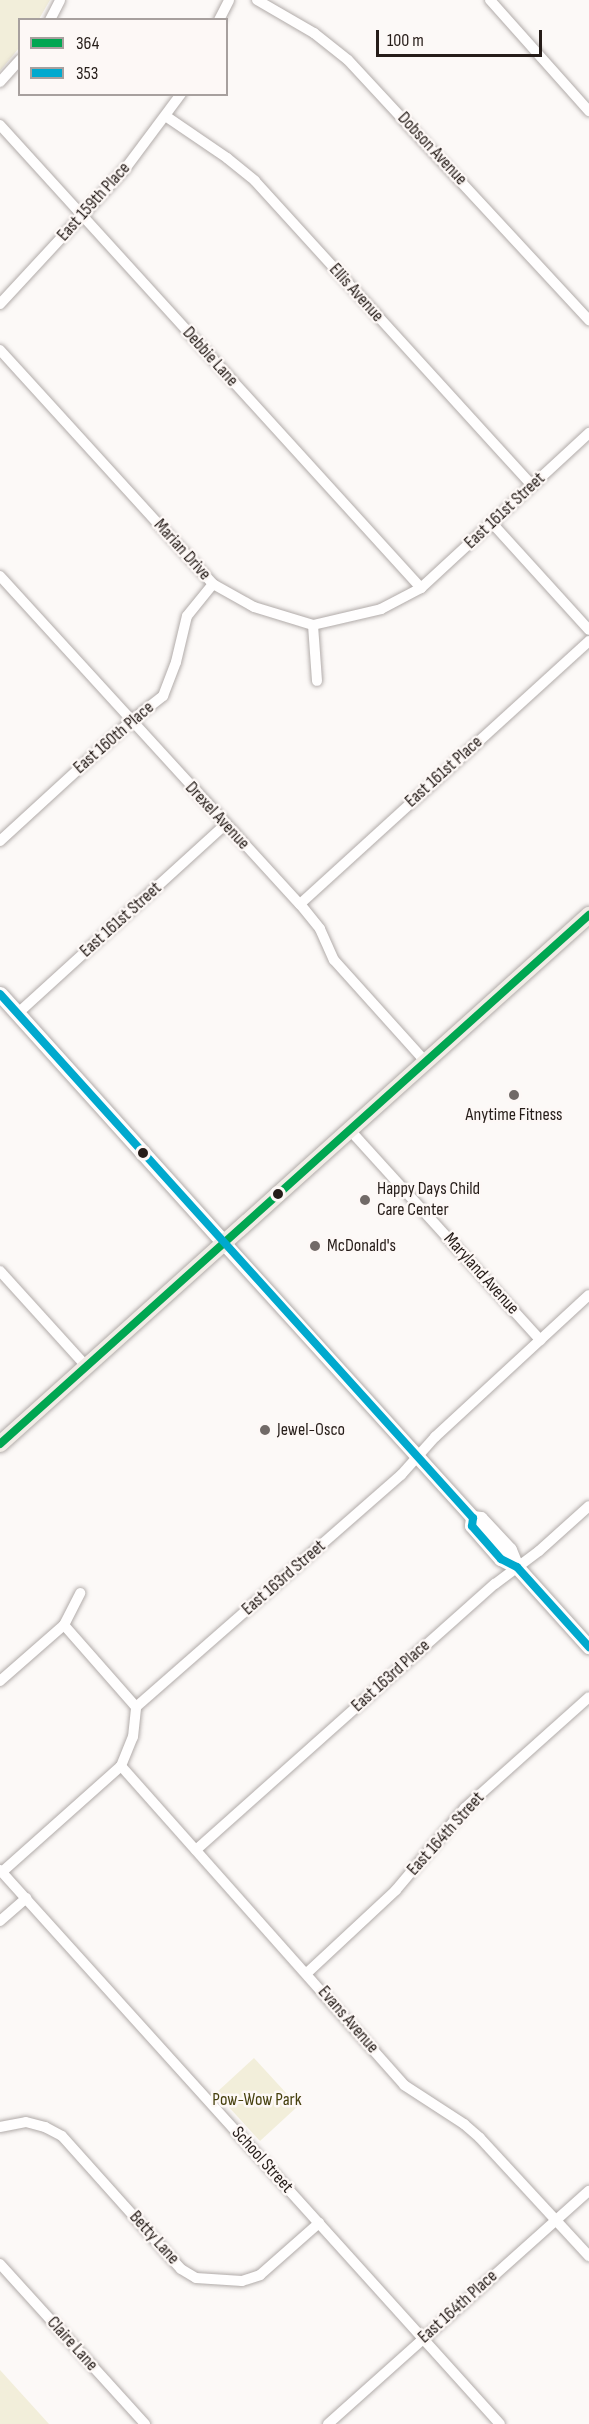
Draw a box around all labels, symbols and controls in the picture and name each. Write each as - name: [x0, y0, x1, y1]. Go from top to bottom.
- legend: [18, 18, 228, 96]
- scale bar: [379, 18, 546, 56]
- text: 100 m: [387, 30, 424, 51]
- text: 364: [76, 33, 99, 54]
- text: 353: [76, 63, 98, 84]
- street label: Dobson Avenue: [393, 108, 471, 190]
- street label: East 159th Place: [53, 158, 135, 246]
- street label: Ellis Avenue: [324, 259, 388, 327]
- street label: Debbie Lane: [178, 323, 242, 391]
- street label: East 161st Street: [460, 468, 550, 554]
- street label: Marian Drive: [149, 515, 215, 585]
- street label: East 160th Place: [69, 697, 159, 779]
- street label: East 161st Place: [401, 732, 487, 812]
- street label: Drexel Avenue: [180, 778, 254, 854]
- street label: East 161st Street: [76, 878, 166, 962]
- marker: Anytime Fitness: [507, 1088, 521, 1102]
- place label: Anytime Fitness: [466, 1104, 562, 1126]
- unlabelled marker: [137, 1147, 149, 1159]
- place label: Happy Days Child Care Center: [377, 1179, 480, 1222]
- unlabelled marker: [272, 1188, 284, 1200]
- marker: Happy Days Child Care Center: [358, 1193, 372, 1207]
- street label: Maryland Avenue: [439, 1229, 523, 1319]
- place label: McDonald's: [327, 1235, 396, 1257]
- marker: McDonald's: [308, 1239, 322, 1253]
- place label: Jewel-Osco: [277, 1419, 345, 1441]
- marker: Jewel-Osco: [258, 1423, 272, 1437]
- street label: East 163rd Street: [238, 1536, 330, 1620]
- street label: East 163rd Place: [347, 1635, 435, 1717]
- street label: East 164th Street: [403, 1788, 489, 1880]
- street label: Evans Avenue: [313, 1982, 383, 2058]
- park label: Pow-Wow Park: [212, 2089, 302, 2111]
- street label: School Street: [227, 2122, 297, 2198]
- street label: Betty Lane: [124, 2207, 184, 2269]
- street label: East 164th Place: [414, 2266, 502, 2348]
- street label: Claire Lane: [42, 2312, 102, 2376]

